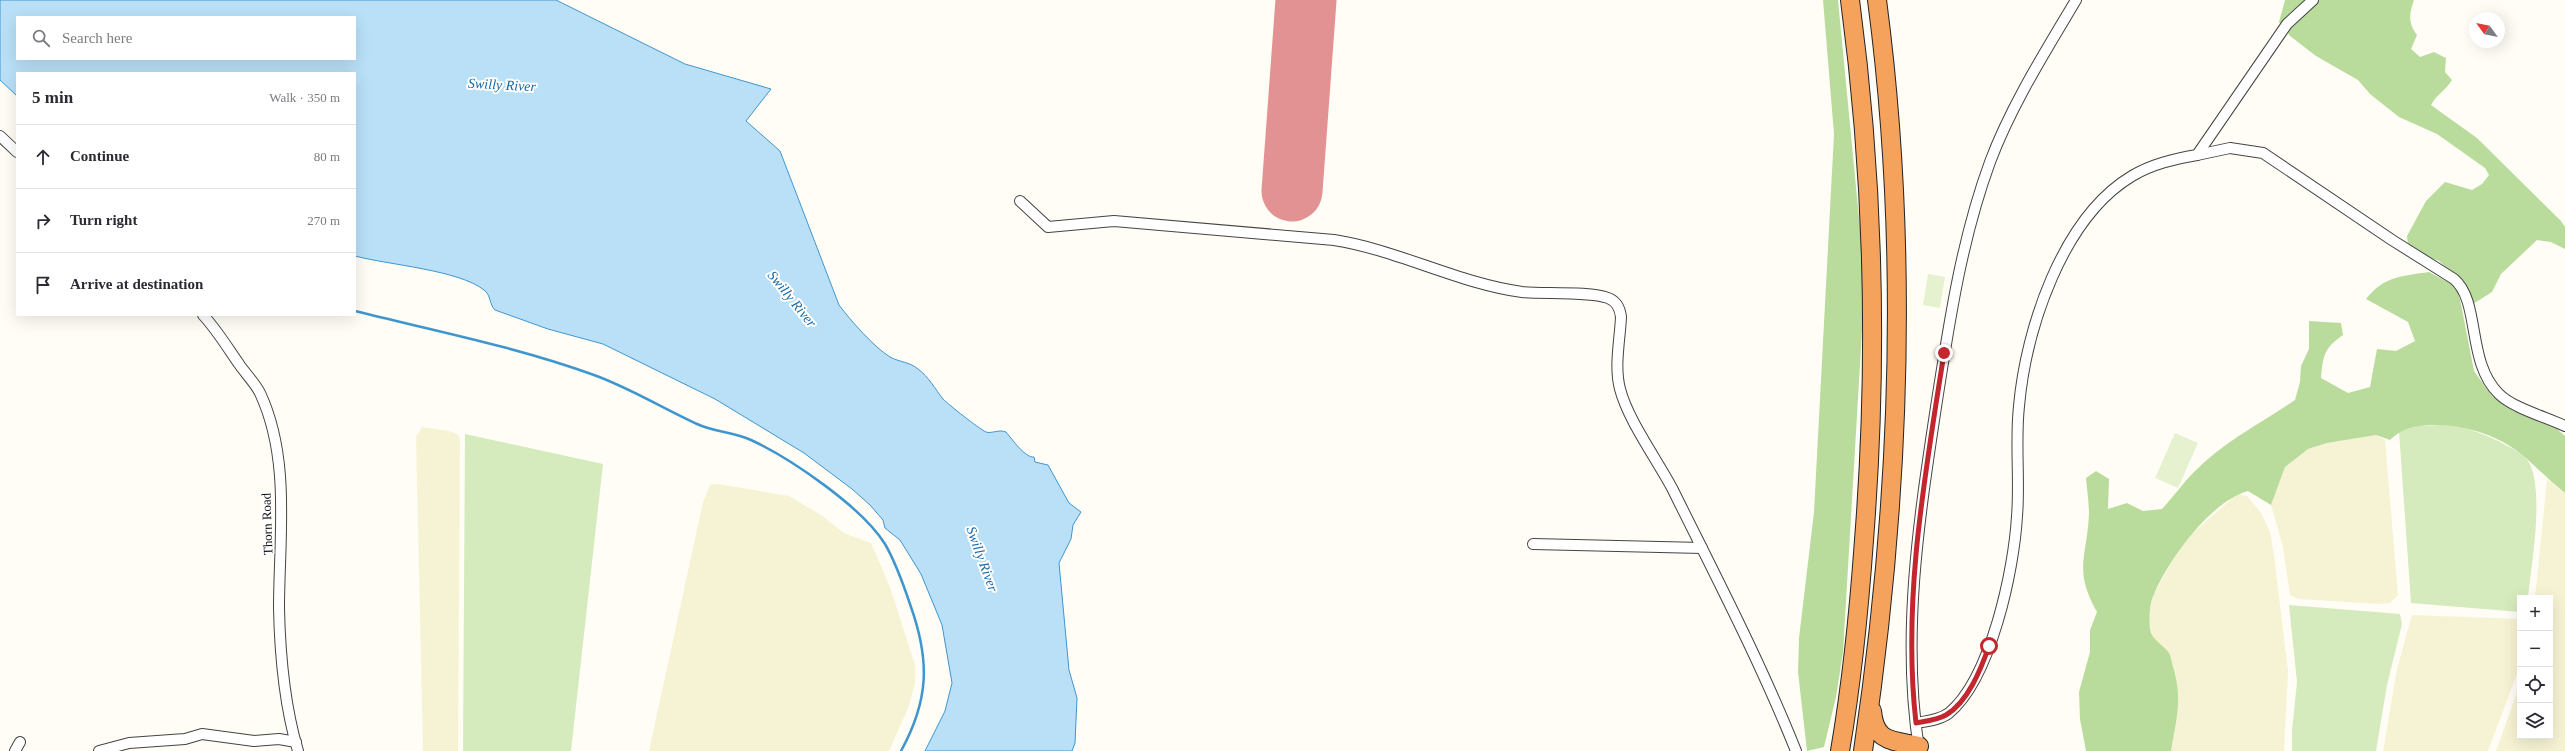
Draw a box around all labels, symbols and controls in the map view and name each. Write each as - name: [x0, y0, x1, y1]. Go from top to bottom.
- north arrow: [2469, 12, 2505, 48]
- search box: [16, 16, 356, 60]
- icon: search: [30, 27, 52, 49]
- text: Search here: [62, 30, 132, 46]
- water label: Swilly River: [468, 76, 537, 94]
- text: 5 min: [32, 88, 73, 107]
- text: Walk · 350 m: [269, 90, 340, 105]
- icon: ahead: [32, 146, 54, 168]
- text: Continue: [70, 148, 129, 164]
- text: 80 m: [314, 149, 340, 164]
- icon: right: [32, 210, 54, 232]
- text: Turn right: [70, 212, 137, 228]
- text: 270 m: [307, 213, 340, 228]
- water label: Swilly River: [765, 268, 820, 331]
- icon: arrive: [32, 274, 54, 296]
- text: Arrive at destination: [70, 276, 203, 292]
- route end: [1935, 344, 1953, 362]
- street label: Thorn Road: [258, 492, 276, 555]
- water label: Swilly River: [963, 524, 1001, 594]
- map controls: [2517, 595, 2553, 739]
- button: +: [2517, 595, 2553, 631]
- button: −: [2517, 631, 2553, 667]
- route start: [1980, 637, 1998, 655]
- button: locate: [2517, 667, 2553, 703]
- button: layers: [2517, 703, 2553, 739]

